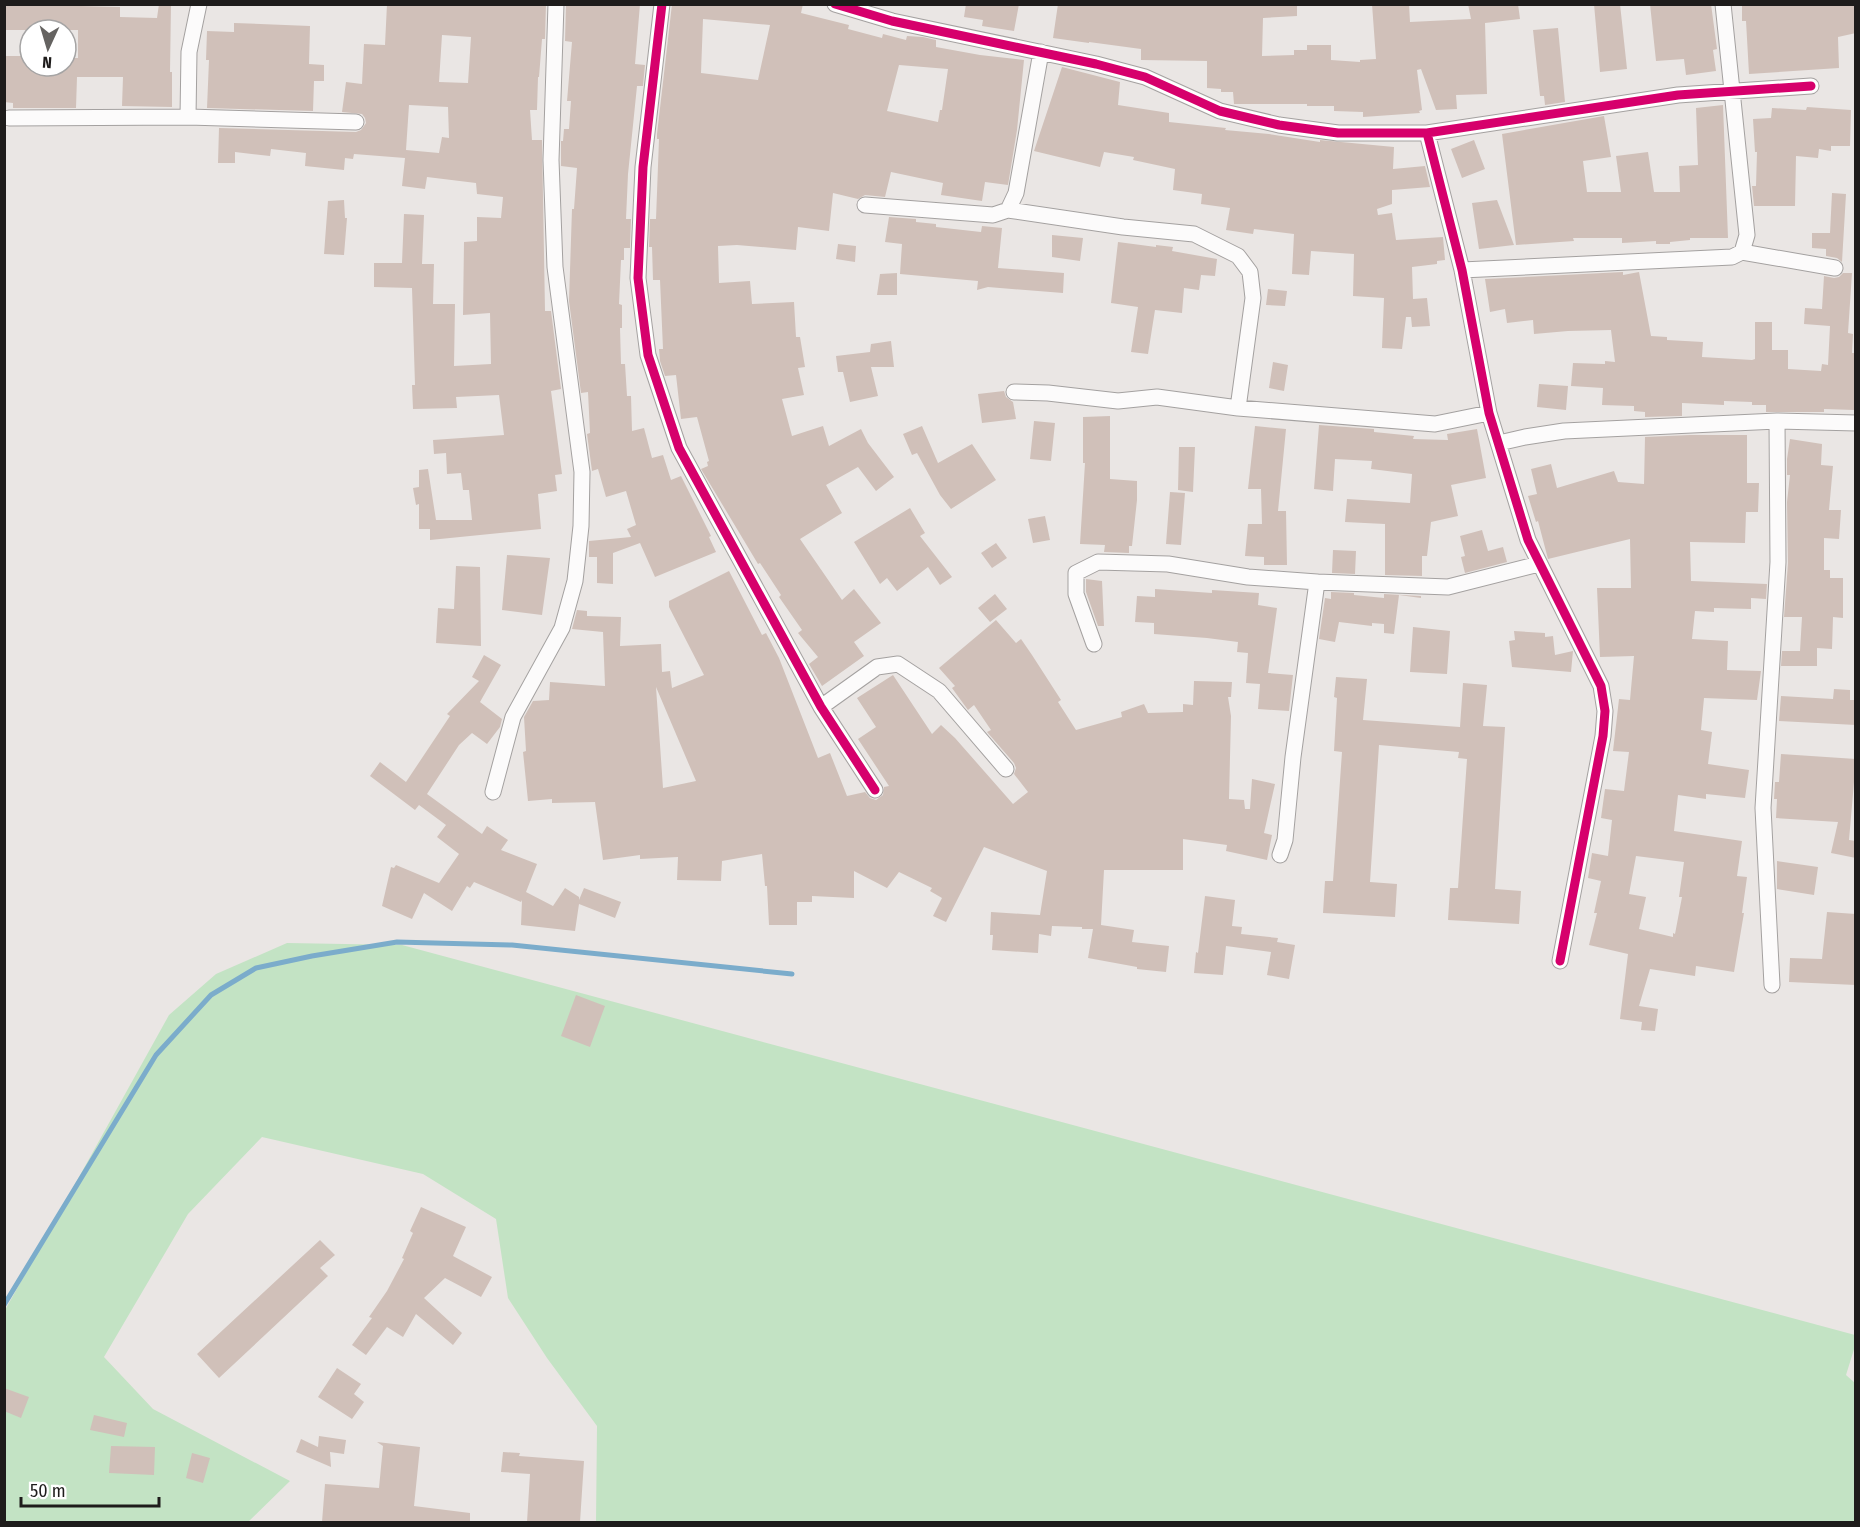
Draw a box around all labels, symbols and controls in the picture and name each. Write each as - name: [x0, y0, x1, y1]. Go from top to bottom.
- north arrow: [18, 18, 78, 78]
- text: N: [42, 53, 52, 72]
- scale bar: [21, 1470, 159, 1508]
- text: 50 m: [30, 1480, 66, 1502]

